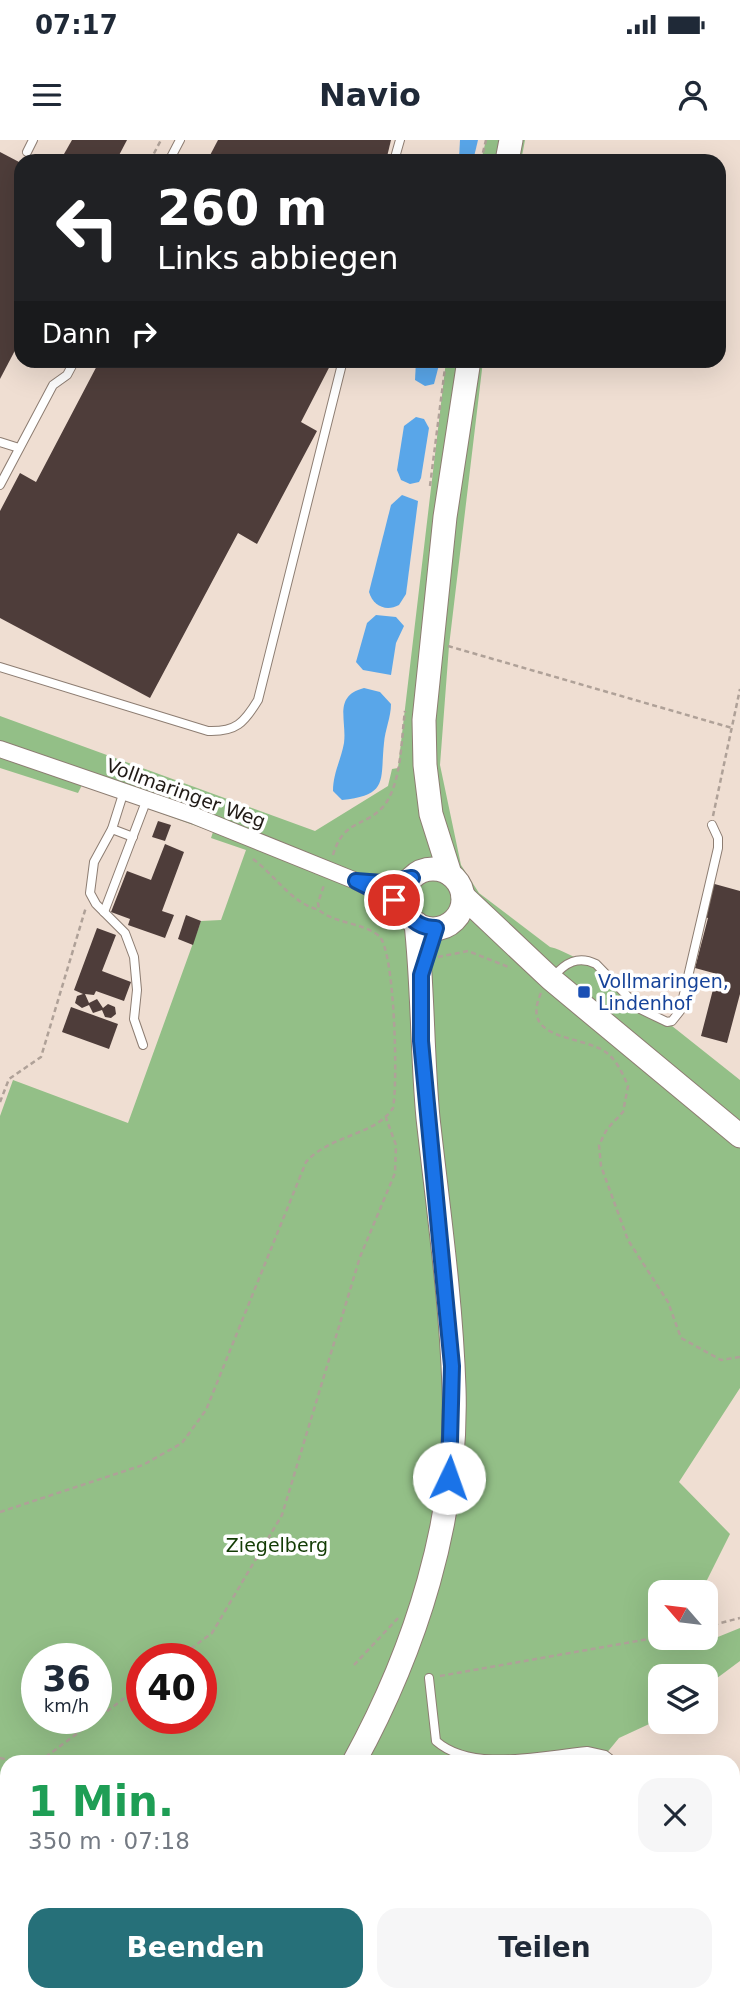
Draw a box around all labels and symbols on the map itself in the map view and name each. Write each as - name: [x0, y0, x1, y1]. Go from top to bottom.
- street label: Vollmaringer Weg: [103, 754, 269, 832]
- pin: [364, 870, 424, 930]
- place label: Vollmaringen, Lindenhof: [598, 970, 729, 1014]
- marker: Vollmaringen, Lindenhof: [576, 984, 592, 1000]
- position arrow: [412, 1441, 486, 1515]
- park label: Ziegelberg: [226, 1534, 328, 1556]
- north arrow: [648, 1580, 718, 1650]
- speed limit sign: 40: [126, 1643, 217, 1734]

